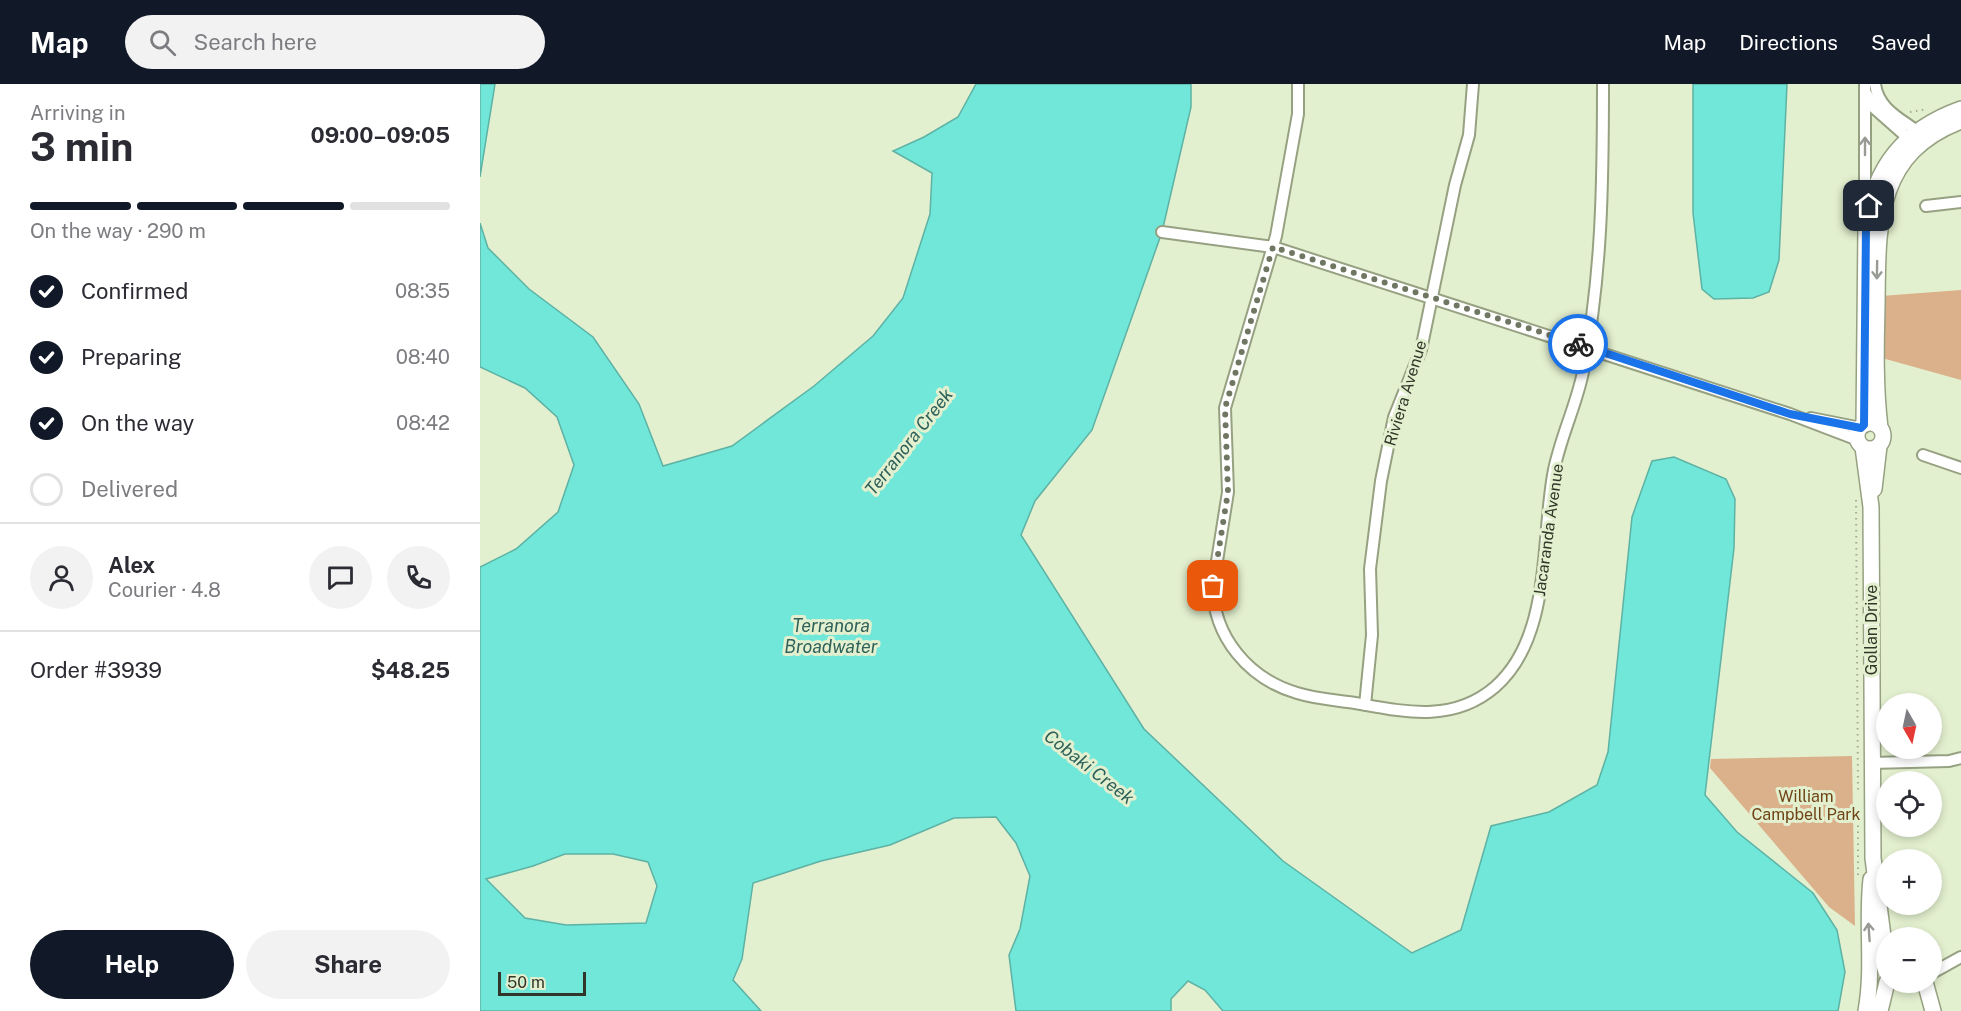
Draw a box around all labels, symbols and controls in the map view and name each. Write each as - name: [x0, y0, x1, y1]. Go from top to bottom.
- search box: [125, 15, 545, 69]
- text: Map: [30, 26, 89, 59]
- icon: search: [146, 26, 179, 59]
- text: Search here: [194, 29, 317, 55]
- text: Map: [1664, 30, 1706, 55]
- text: Directions: [1739, 30, 1838, 55]
- text: Saved: [1871, 30, 1931, 55]
- text: Arriving in: [30, 101, 125, 125]
- text: 09:00–09:05: [311, 122, 450, 148]
- text: 3 min: [30, 124, 133, 170]
- one-way arrow: [1859, 137, 1871, 157]
- pin: [1843, 180, 1894, 231]
- icon: home: [1852, 189, 1885, 222]
- text: On the way · 290 m: [30, 219, 206, 243]
- one-way arrow: [1872, 260, 1883, 280]
- icon: check: [30, 275, 63, 308]
- text: Confirmed: [81, 278, 188, 304]
- text: 08:35: [395, 279, 450, 303]
- courier: [1548, 314, 1608, 374]
- icon: bike: [1562, 328, 1595, 361]
- street label: Riviera Avenue: [1380, 338, 1431, 448]
- icon: check: [30, 341, 63, 374]
- text: Preparing: [81, 344, 182, 370]
- text: 08:40: [396, 345, 450, 369]
- water label: Terranora Creek: [860, 384, 957, 499]
- icon: check: [30, 407, 63, 440]
- text: On the way: [81, 410, 194, 436]
- text: 08:42: [396, 411, 450, 435]
- street label: Jacaranda Avenue: [1530, 463, 1567, 598]
- text: Delivered: [81, 476, 178, 502]
- button: person: [30, 546, 93, 609]
- button: chat: [309, 546, 372, 609]
- button: phone: [387, 546, 450, 609]
- text: Alex: [108, 552, 155, 578]
- pin: [1187, 560, 1238, 611]
- icon: bag: [1196, 569, 1229, 602]
- text: Courier · 4.8: [108, 578, 221, 602]
- street label: Gollan Drive: [1862, 585, 1881, 675]
- water label: Terranora Broadwater: [784, 615, 878, 657]
- text: Order #3939: [30, 657, 162, 683]
- text: $48.25: [371, 657, 450, 683]
- north arrow: [1876, 693, 1942, 759]
- map controls: [1876, 693, 1942, 993]
- water label: Cobaki Creek: [1040, 725, 1139, 808]
- button: locate: [1876, 771, 1942, 837]
- park label: William Campbell Park: [1751, 787, 1861, 824]
- button: +: [1876, 849, 1942, 915]
- one-way arrow: [1864, 922, 1875, 942]
- button: −: [1876, 927, 1942, 993]
- button: Help: [30, 930, 234, 999]
- button: Share: [246, 930, 450, 999]
- scale bar: [498, 969, 586, 996]
- text: 50 m: [507, 973, 545, 992]

